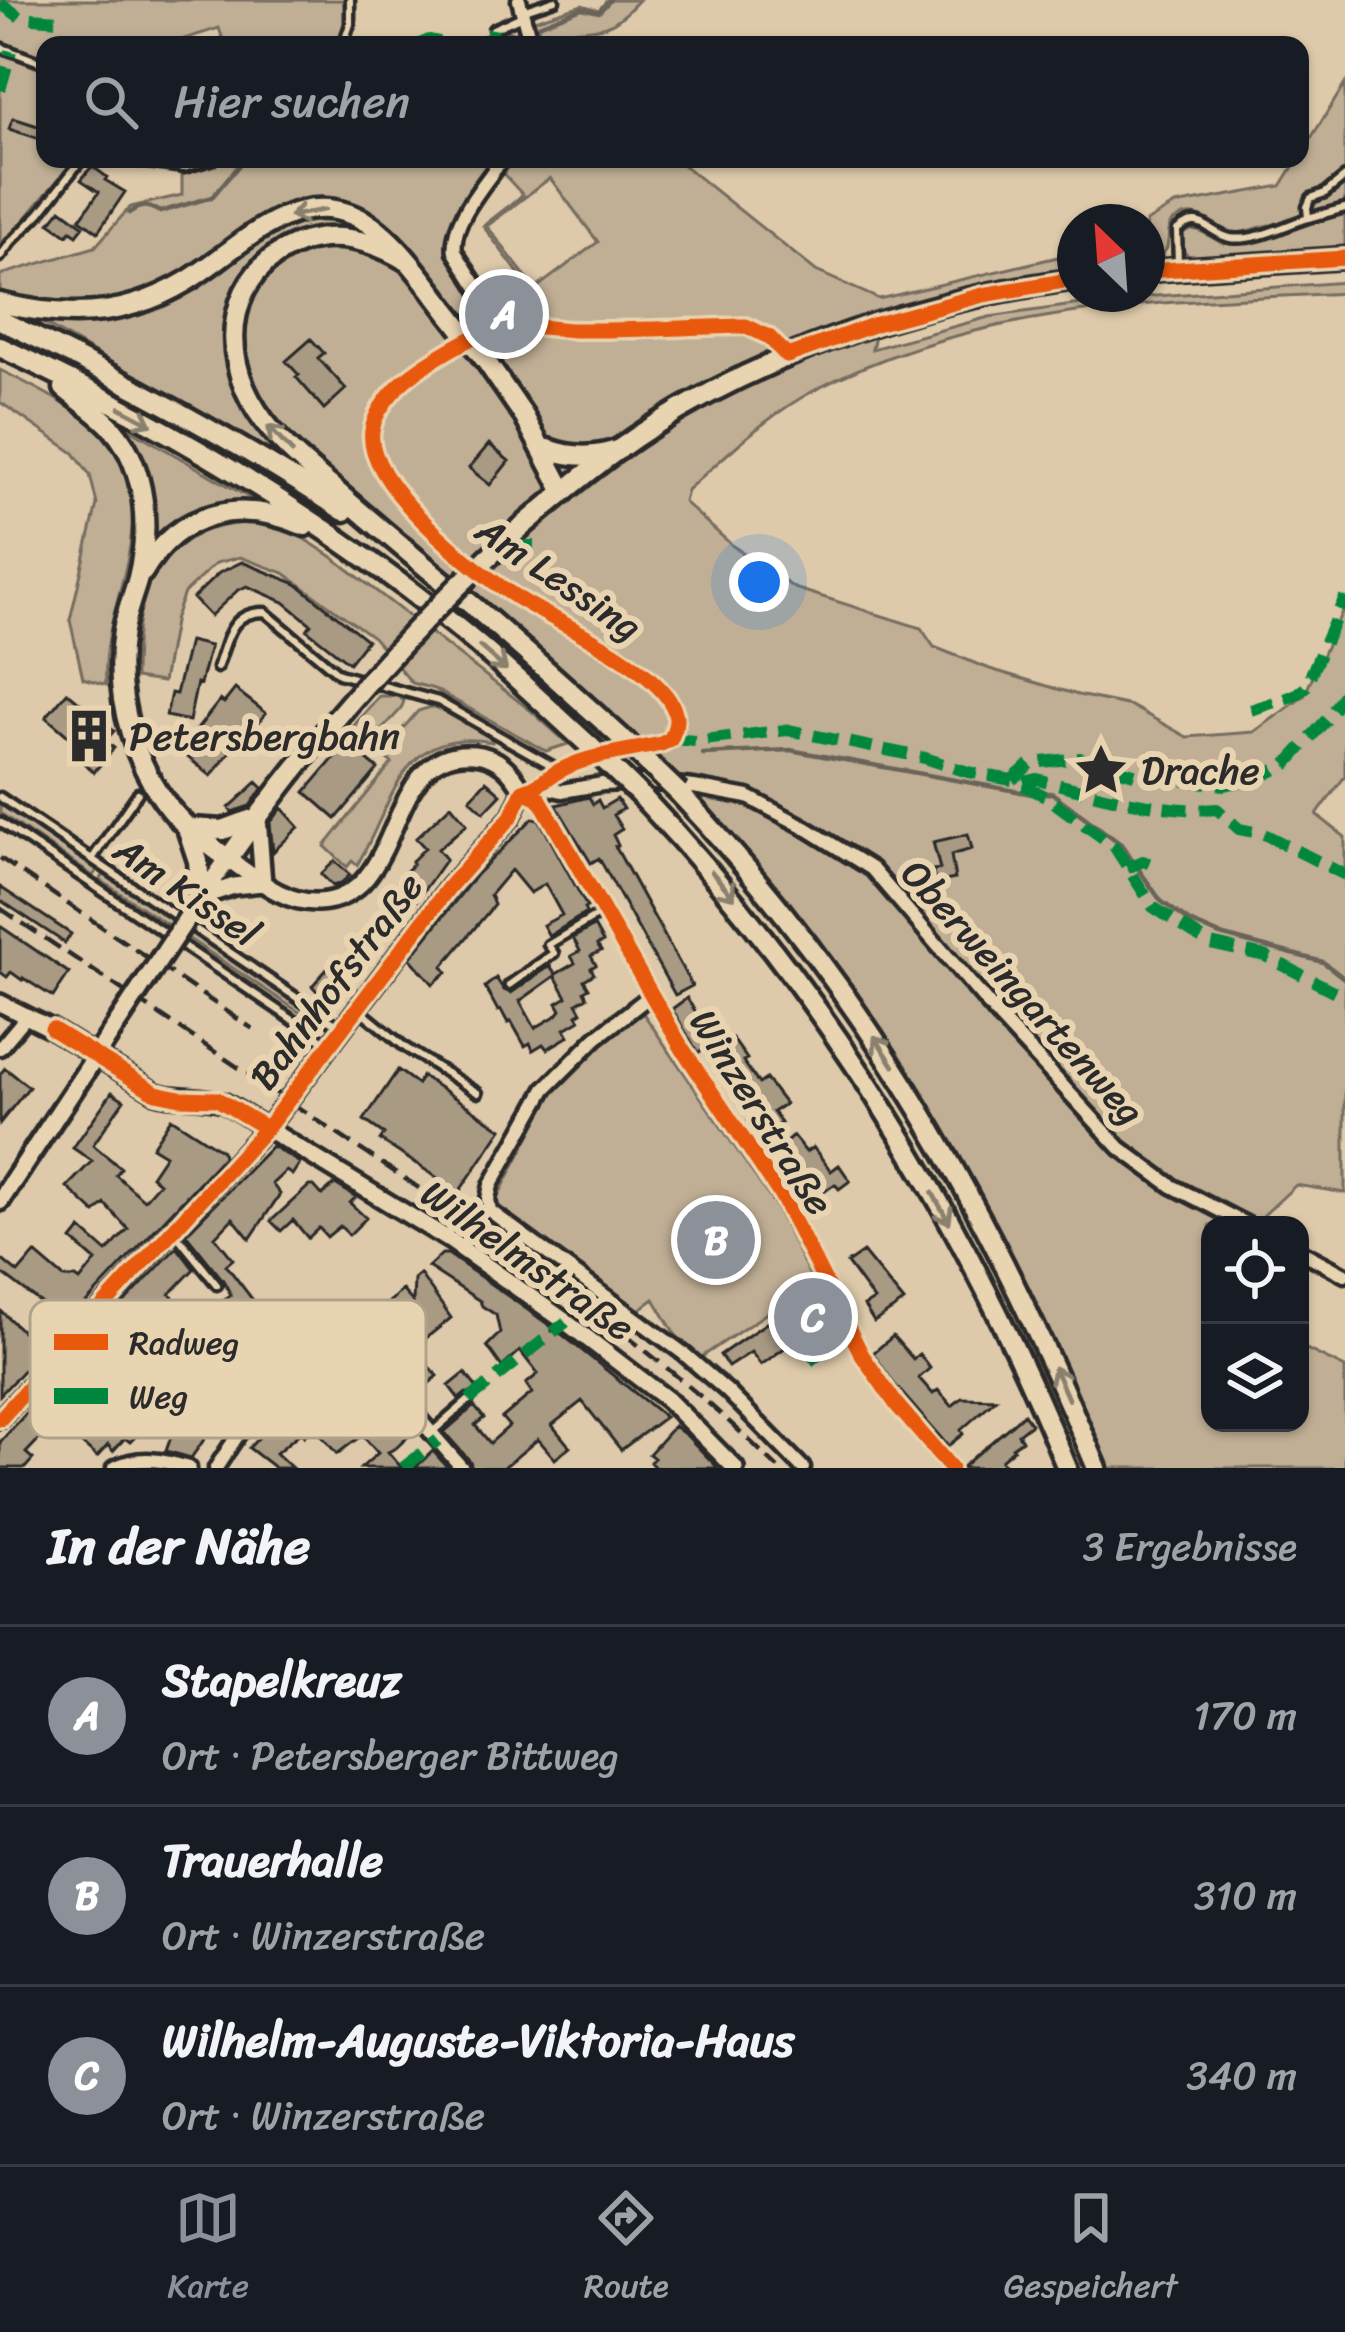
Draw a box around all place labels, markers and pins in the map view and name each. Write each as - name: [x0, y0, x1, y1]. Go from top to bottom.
- pin: A: [465, 269, 543, 359]
- place label: Petersbergbahn: [129, 702, 400, 771]
- building icon: Petersbergbahn: [60, 707, 118, 765]
- place label: Drache: [1141, 736, 1260, 805]
- place icon: Drache: [1072, 741, 1130, 799]
- pin: B: [677, 1195, 755, 1285]
- pin: C: [774, 1272, 852, 1362]

